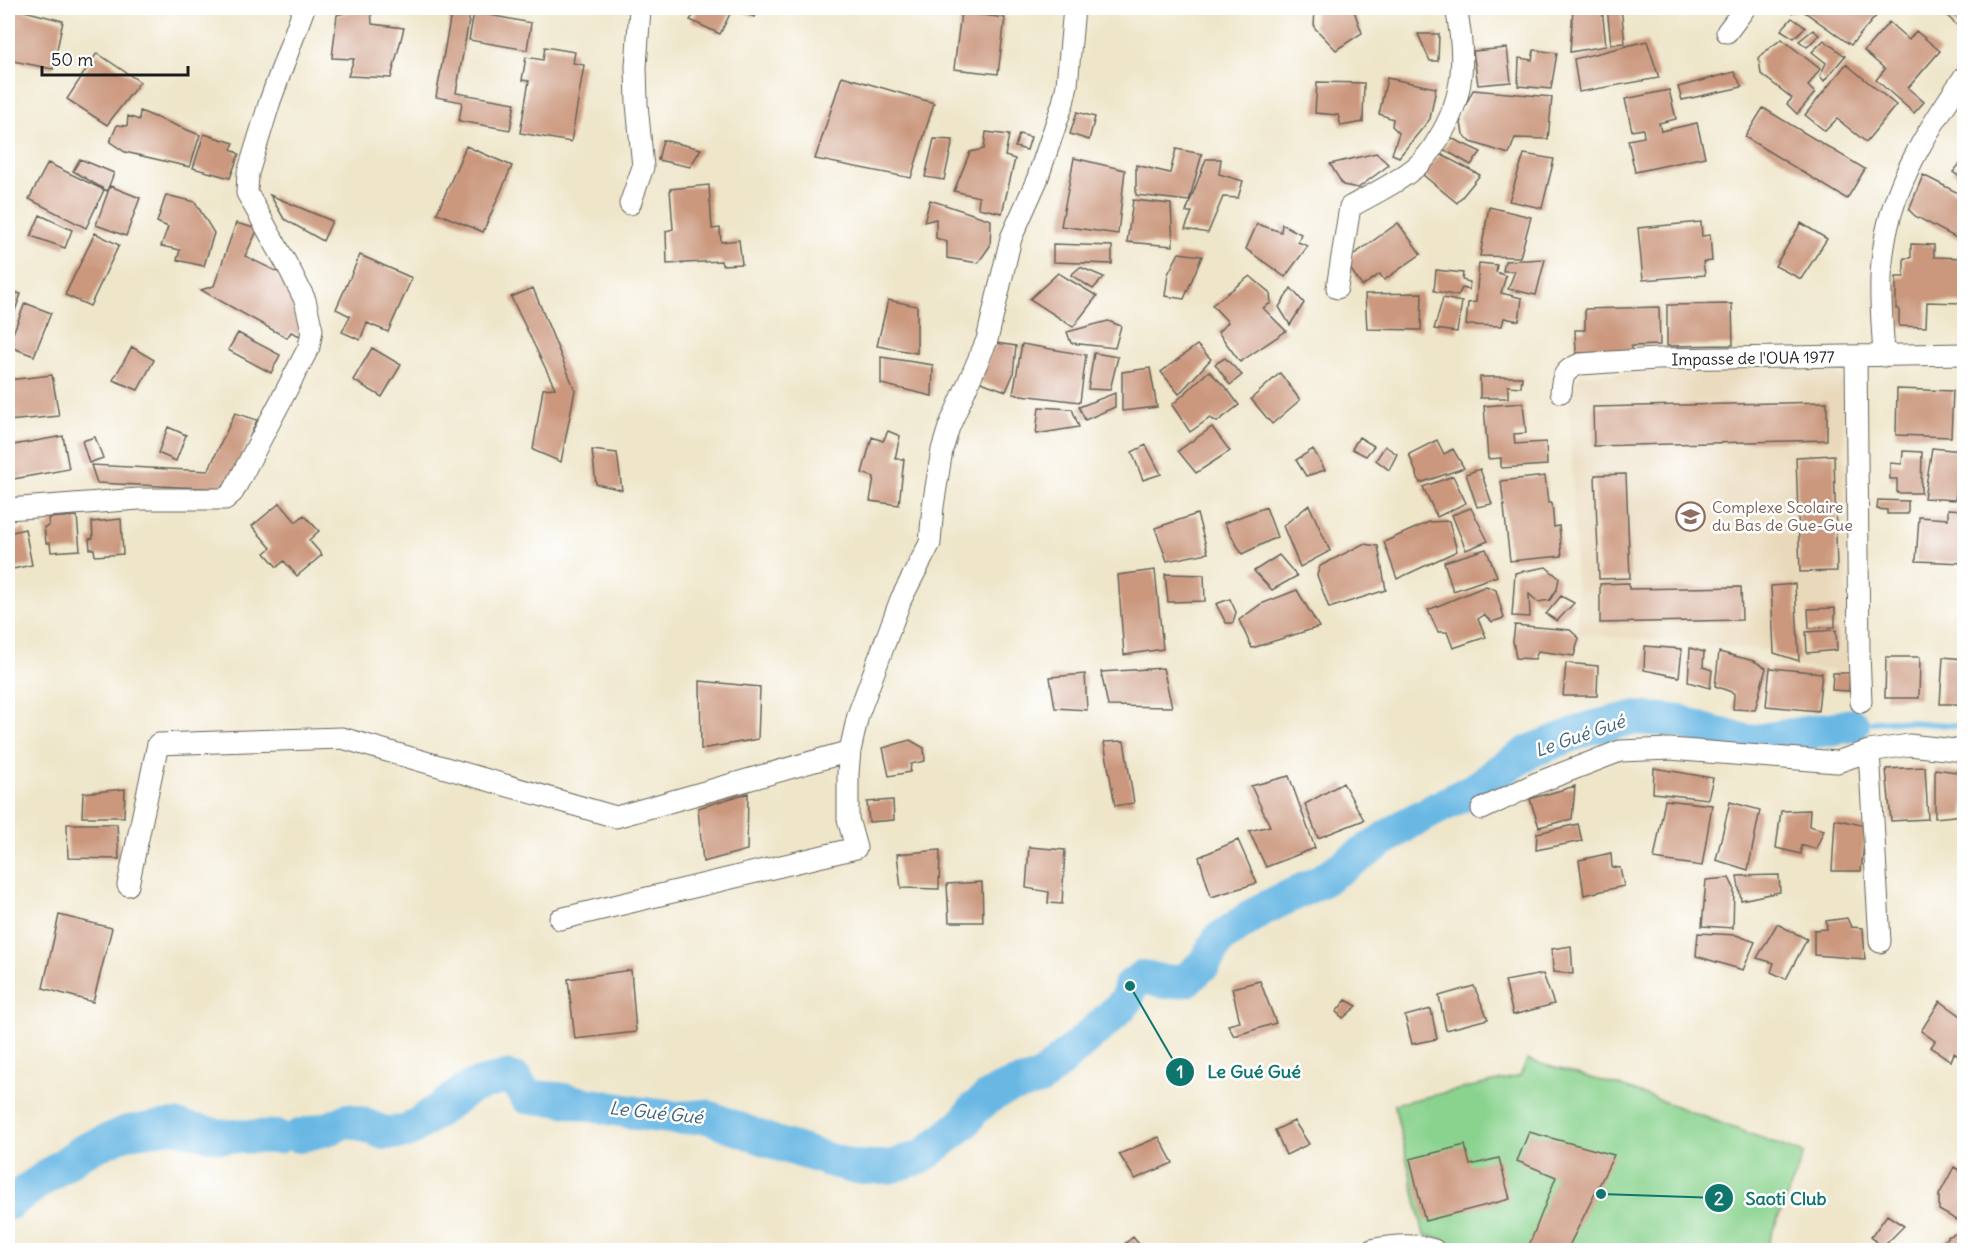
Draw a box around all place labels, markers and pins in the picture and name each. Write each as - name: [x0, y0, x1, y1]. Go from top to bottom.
- place label: Complexe Scolaire du Bas de Gue-Gue: [1712, 497, 1853, 535]
- school or university icon: Complexe Scolaire du Bas de Gue-Gue: [1675, 500, 1707, 532]
- callout: Le Gué Gué: [1165, 1054, 1312, 1090]
- callout: Saoti Club: [1704, 1180, 1839, 1216]

